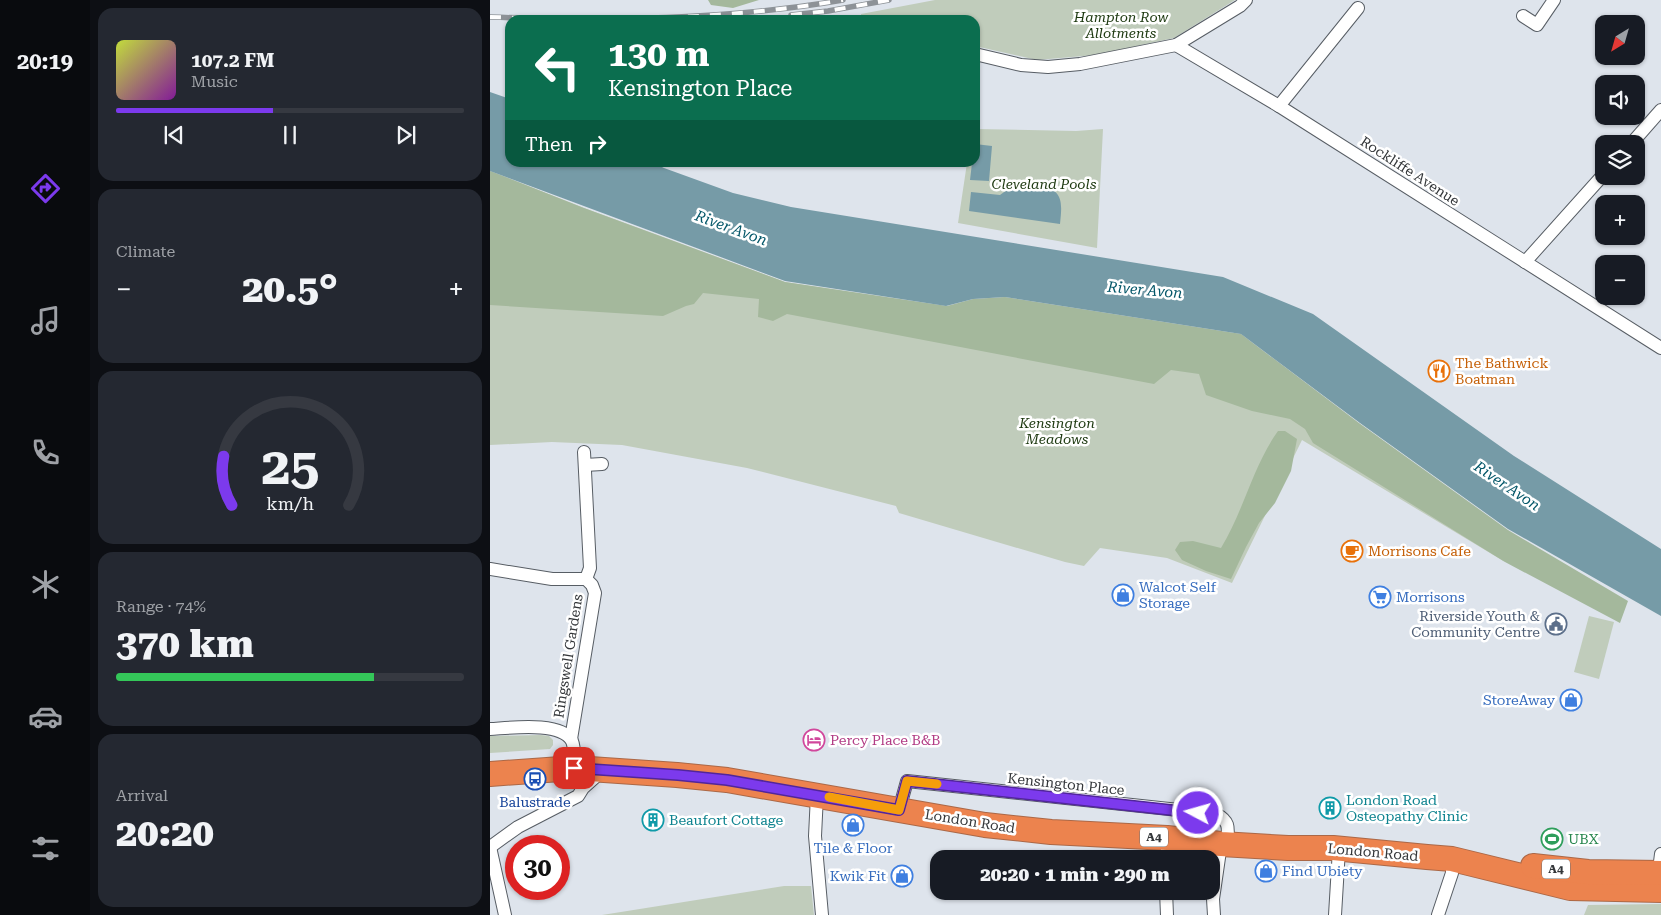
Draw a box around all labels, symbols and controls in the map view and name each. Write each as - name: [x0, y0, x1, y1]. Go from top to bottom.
- park label: Hampton Row Allotments: [1073, 9, 1168, 41]
- north arrow: [1595, 15, 1645, 65]
- map controls: [1595, 15, 1645, 305]
- text: 130 m: [608, 34, 709, 75]
- icon: left: [525, 35, 590, 100]
- text: 20:19: [17, 49, 73, 74]
- text: 107.2 FM: [191, 49, 274, 72]
- text: Music: [191, 72, 238, 91]
- button: sound: [1595, 75, 1645, 125]
- text: Kensington Place: [608, 76, 792, 101]
- icon: previous: [160, 121, 188, 149]
- icon: pause: [276, 121, 304, 149]
- icon: next: [392, 121, 420, 149]
- icon: right: [583, 130, 611, 158]
- text: Then: [525, 133, 573, 156]
- street label: Rockliffe Avenue: [1357, 133, 1463, 209]
- button: layers: [1595, 135, 1645, 185]
- icon: directions: [28, 171, 63, 206]
- park label: Cleveland Pools: [992, 176, 1097, 192]
- button: +: [1595, 195, 1645, 245]
- water label: River Avon: [692, 206, 769, 249]
- text: Climate: [116, 242, 175, 261]
- button: −: [1595, 255, 1645, 305]
- text: 20.5°: [242, 267, 338, 311]
- text: −: [116, 273, 132, 306]
- text: +: [448, 273, 464, 306]
- water label: River Avon: [1106, 278, 1183, 302]
- icon: music: [28, 303, 63, 338]
- place label: The Bathwick Boatman: [1455, 355, 1548, 387]
- restaurant icon: The Bathwick Boatman: [1427, 359, 1451, 383]
- park label: Kensington Meadows: [1018, 415, 1095, 447]
- icon: phone: [28, 435, 63, 470]
- text: 25: [261, 436, 319, 497]
- water label: River Avon: [1470, 457, 1543, 515]
- text: km/h: [266, 493, 314, 514]
- cafe icon: Morrisons Cafe: [1340, 539, 1364, 563]
- place label: Morrisons Cafe: [1368, 543, 1471, 559]
- icon: climate: [28, 567, 63, 602]
- place label: Walcot Self Storage: [1139, 579, 1217, 611]
- shop icon: Walcot Self Storage: [1111, 583, 1135, 607]
- supermarket icon: Morrisons: [1368, 585, 1392, 609]
- place label: Morrisons: [1396, 589, 1465, 605]
- street label: Ringswell Gardens: [550, 592, 586, 719]
- text: Range · 74%: [116, 597, 206, 616]
- place label: Riverside Youth & Community Centre: [1411, 608, 1540, 640]
- public building icon: Riverside Youth & Community Centre: [1544, 612, 1568, 636]
- text: 370 km: [116, 622, 254, 666]
- shop icon: StoreAway: [1559, 688, 1583, 712]
- place label: StoreAway: [1483, 692, 1556, 708]
- icon: car: [28, 699, 63, 734]
- hotel icon: Percy Place B&B: [802, 728, 826, 752]
- place label: Percy Place B&B: [830, 732, 940, 748]
- pin: [553, 747, 595, 789]
- icon: arrive: [560, 754, 588, 782]
- bus stop icon: Balustrade: [523, 767, 547, 791]
- street label: Kensington Place: [1007, 770, 1126, 798]
- text: Arrival: [116, 786, 168, 805]
- position arrow: [1171, 786, 1223, 838]
- place label: London Road Osteopathy Clinic: [1346, 792, 1468, 824]
- place label: Balustrade: [499, 794, 571, 810]
- building icon: London Road Osteopathy Clinic: [1318, 796, 1342, 820]
- street label: London Road: [924, 806, 1016, 836]
- building icon: Beaufort Cottage: [641, 808, 665, 832]
- text: 20:20: [116, 811, 214, 855]
- place label: Beaufort Cottage: [669, 812, 783, 828]
- shop icon: Tile & Floor: [841, 813, 865, 837]
- sports icon: UBX: [1540, 827, 1564, 851]
- road number: A4: [1140, 828, 1168, 846]
- icon: filters: [28, 831, 63, 866]
- place label: UBX: [1568, 831, 1599, 847]
- speed limit sign: 30: [505, 835, 570, 900]
- place label: Tile & Floor: [813, 840, 893, 856]
- street label: London Road: [1327, 840, 1419, 864]
- shop icon: Find Ubiety: [1254, 859, 1278, 883]
- road number: A4: [1542, 860, 1570, 879]
- text: 20:20 · 1 min · 290 m: [980, 863, 1170, 886]
- place label: Find Ubiety: [1282, 863, 1363, 879]
- shop icon: Kwik Fit: [890, 864, 914, 888]
- place label: Kwik Fit: [830, 868, 886, 884]

